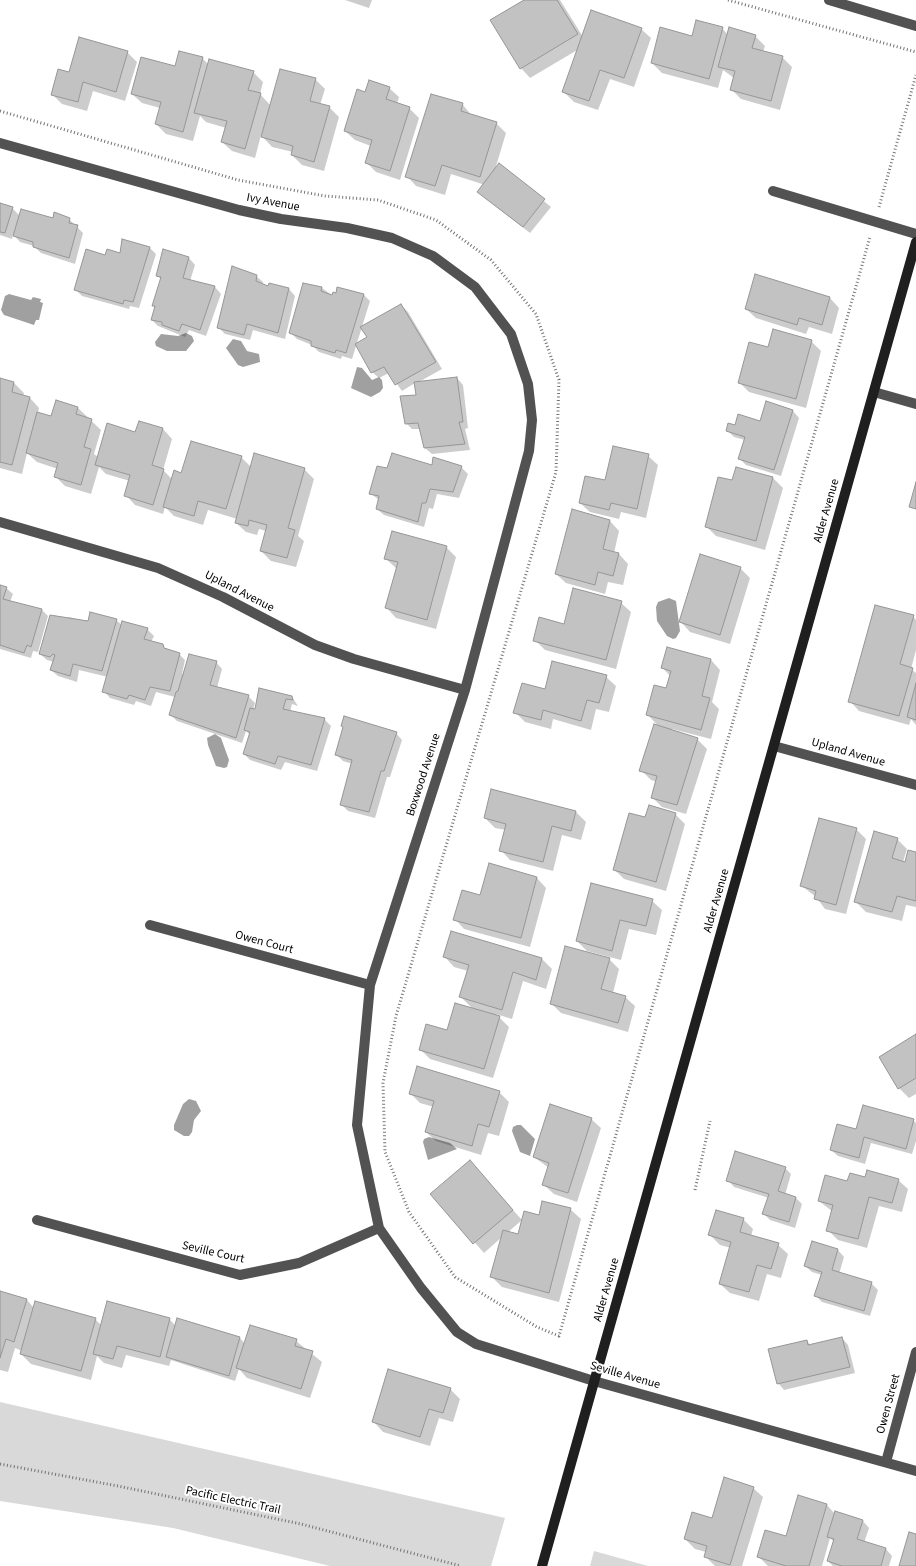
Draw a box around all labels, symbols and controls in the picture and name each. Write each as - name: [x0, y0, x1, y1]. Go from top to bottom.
- street label: Ivy Avenue: [245, 191, 301, 215]
- street label: Alder Avenue: [811, 477, 843, 545]
- street label: Upland Avenue: [202, 568, 276, 616]
- street label: Boxwood Avenue: [404, 732, 444, 818]
- street label: Upland Avenue: [809, 736, 887, 770]
- street label: Alder Avenue: [701, 867, 733, 935]
- street label: Owen Court: [233, 928, 295, 958]
- street label: Seville Court: [180, 1239, 246, 1267]
- street label: Alder Avenue: [591, 1256, 623, 1324]
- street label: Seville Avenue: [588, 1359, 662, 1393]
- street label: Owen Street: [874, 1372, 904, 1436]
- street label: Pacific Electric Trail: [184, 1484, 282, 1518]

